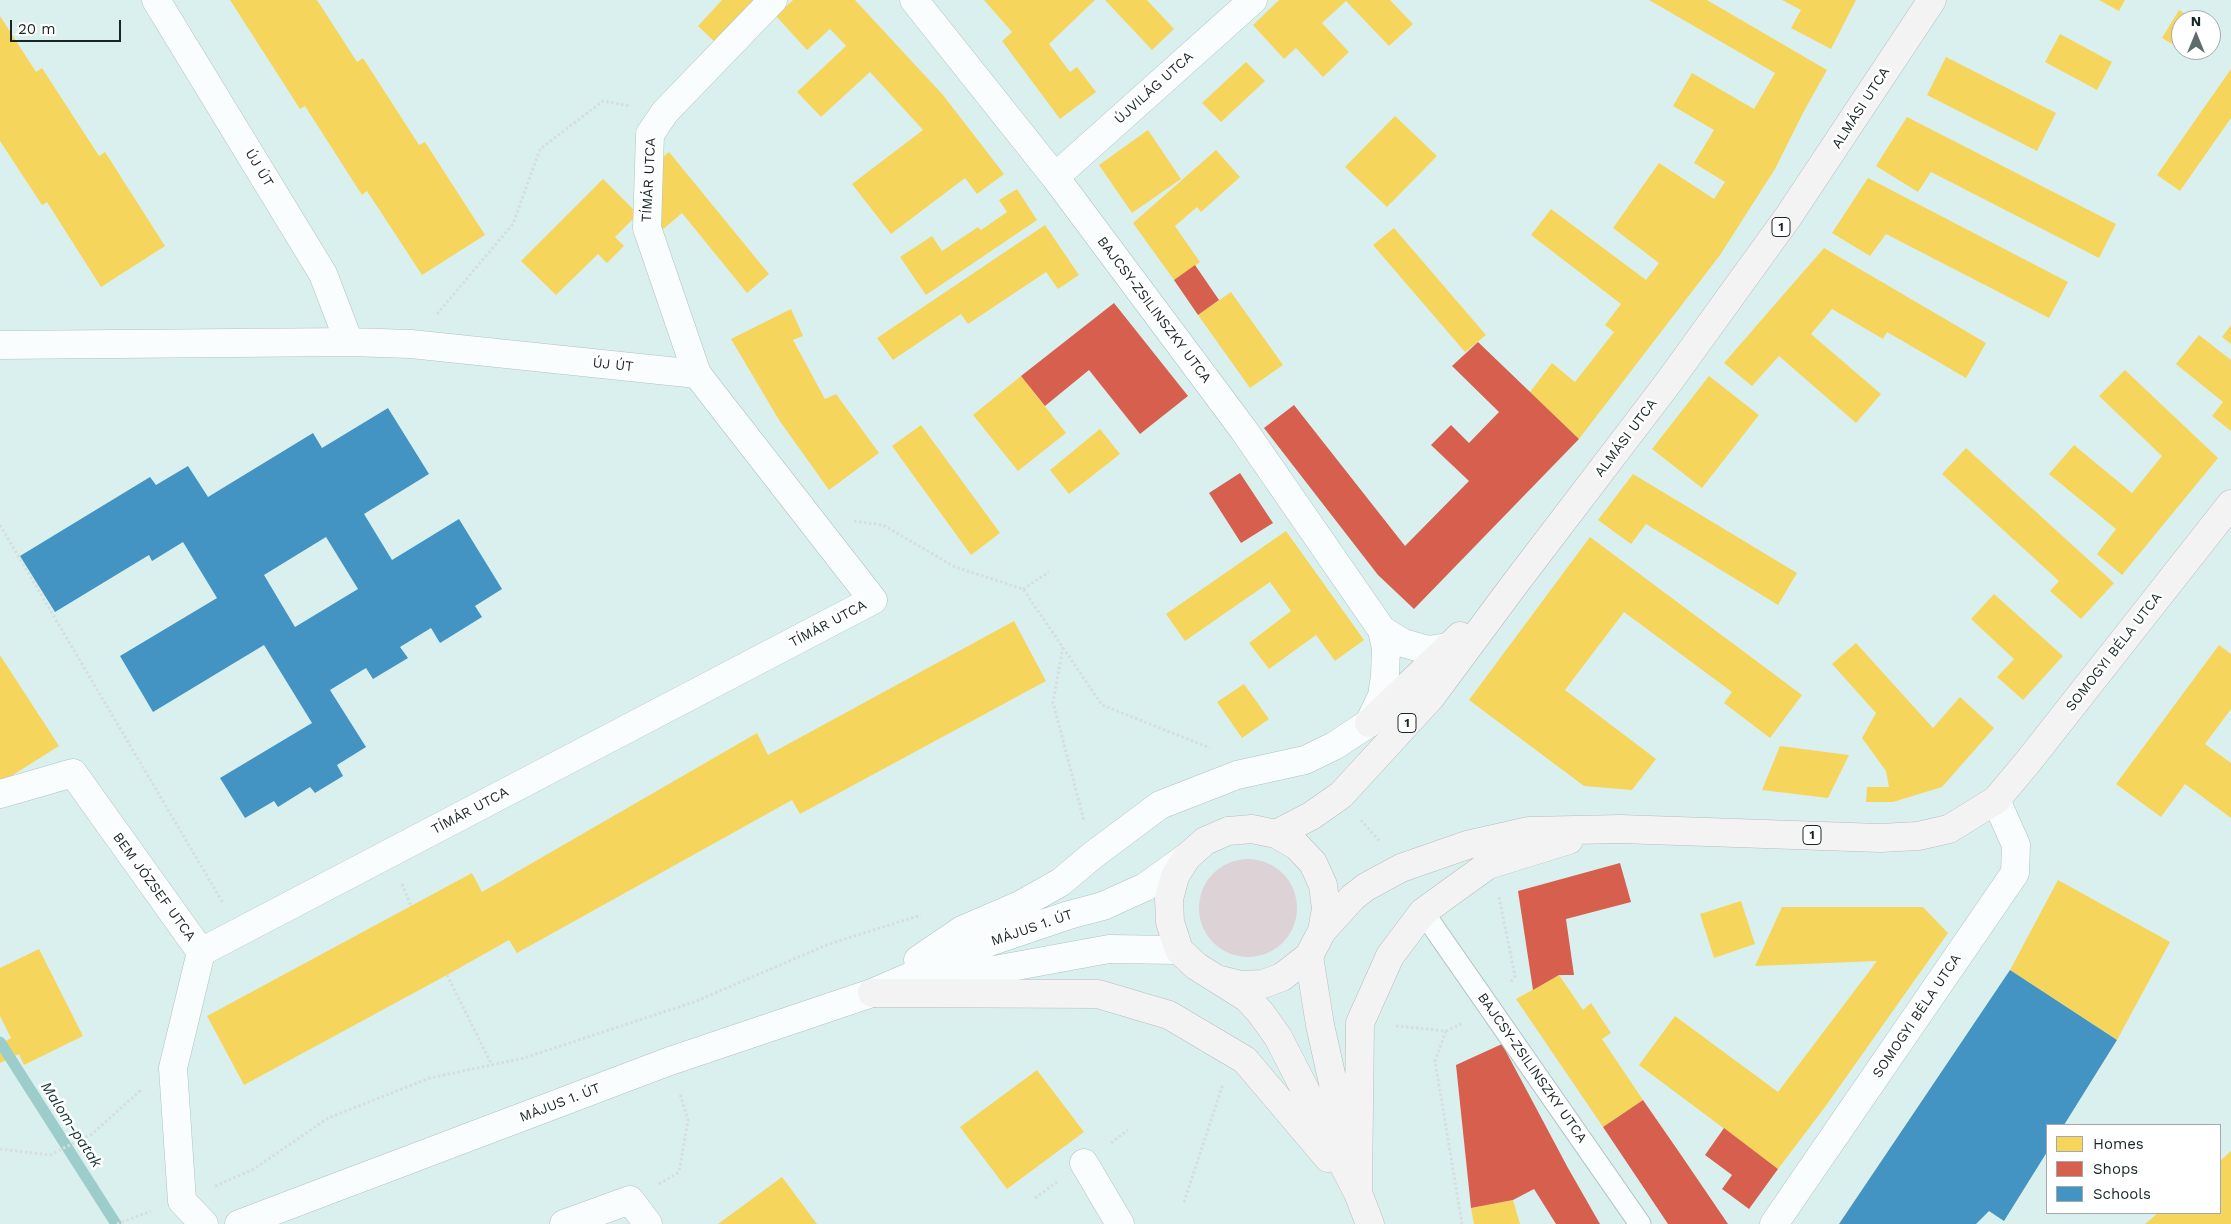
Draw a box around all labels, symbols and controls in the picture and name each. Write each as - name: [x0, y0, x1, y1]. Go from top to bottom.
- scale bar: [12, 10, 124, 42]
- north arrow: [2171, 10, 2221, 60]
- text: N: [2191, 13, 2201, 29]
- text: 20 m: [18, 20, 56, 38]
- street label: ÚJVILÁG UTCA: [1111, 48, 1197, 128]
- street label: ALMÁSI UTCA: [1828, 64, 1894, 152]
- street label: TÍMÁR UTCA: [638, 137, 660, 223]
- street label: ÚJ ÚT: [241, 146, 277, 190]
- road number: 1: [1772, 218, 1790, 236]
- street label: BAJCSY-ZSILINSZKY UTCA: [1093, 233, 1215, 387]
- street label: ÚJ ÚT: [592, 355, 634, 375]
- street label: ALMÁSI UTCA: [1591, 396, 1661, 480]
- street label: SOMOGYI BÉLA UTCA: [2062, 589, 2166, 715]
- street label: TÍMÁR UTCA: [787, 597, 869, 651]
- road number: 1: [1398, 714, 1416, 732]
- street label: TÍMÁR UTCA: [429, 784, 511, 838]
- road number: 1: [1803, 826, 1821, 844]
- street label: BEM JÓZSEF UTCA: [109, 829, 199, 945]
- street label: MÁJUS 1. ÚT: [989, 906, 1075, 950]
- street label: SOMOGYI BÉLA UTCA: [1869, 951, 1965, 1081]
- street label: BAJCSY-ZSILINSZKY UTCA: [1474, 990, 1590, 1146]
- water label: Malom-patak: [37, 1079, 105, 1171]
- street label: MÁJUS 1. ÚT: [517, 1080, 603, 1126]
- legend: [2046, 1124, 2221, 1214]
- text: Homes: [2093, 1135, 2144, 1153]
- text: Shops: [2093, 1160, 2138, 1178]
- text: Schools: [2093, 1185, 2151, 1203]

